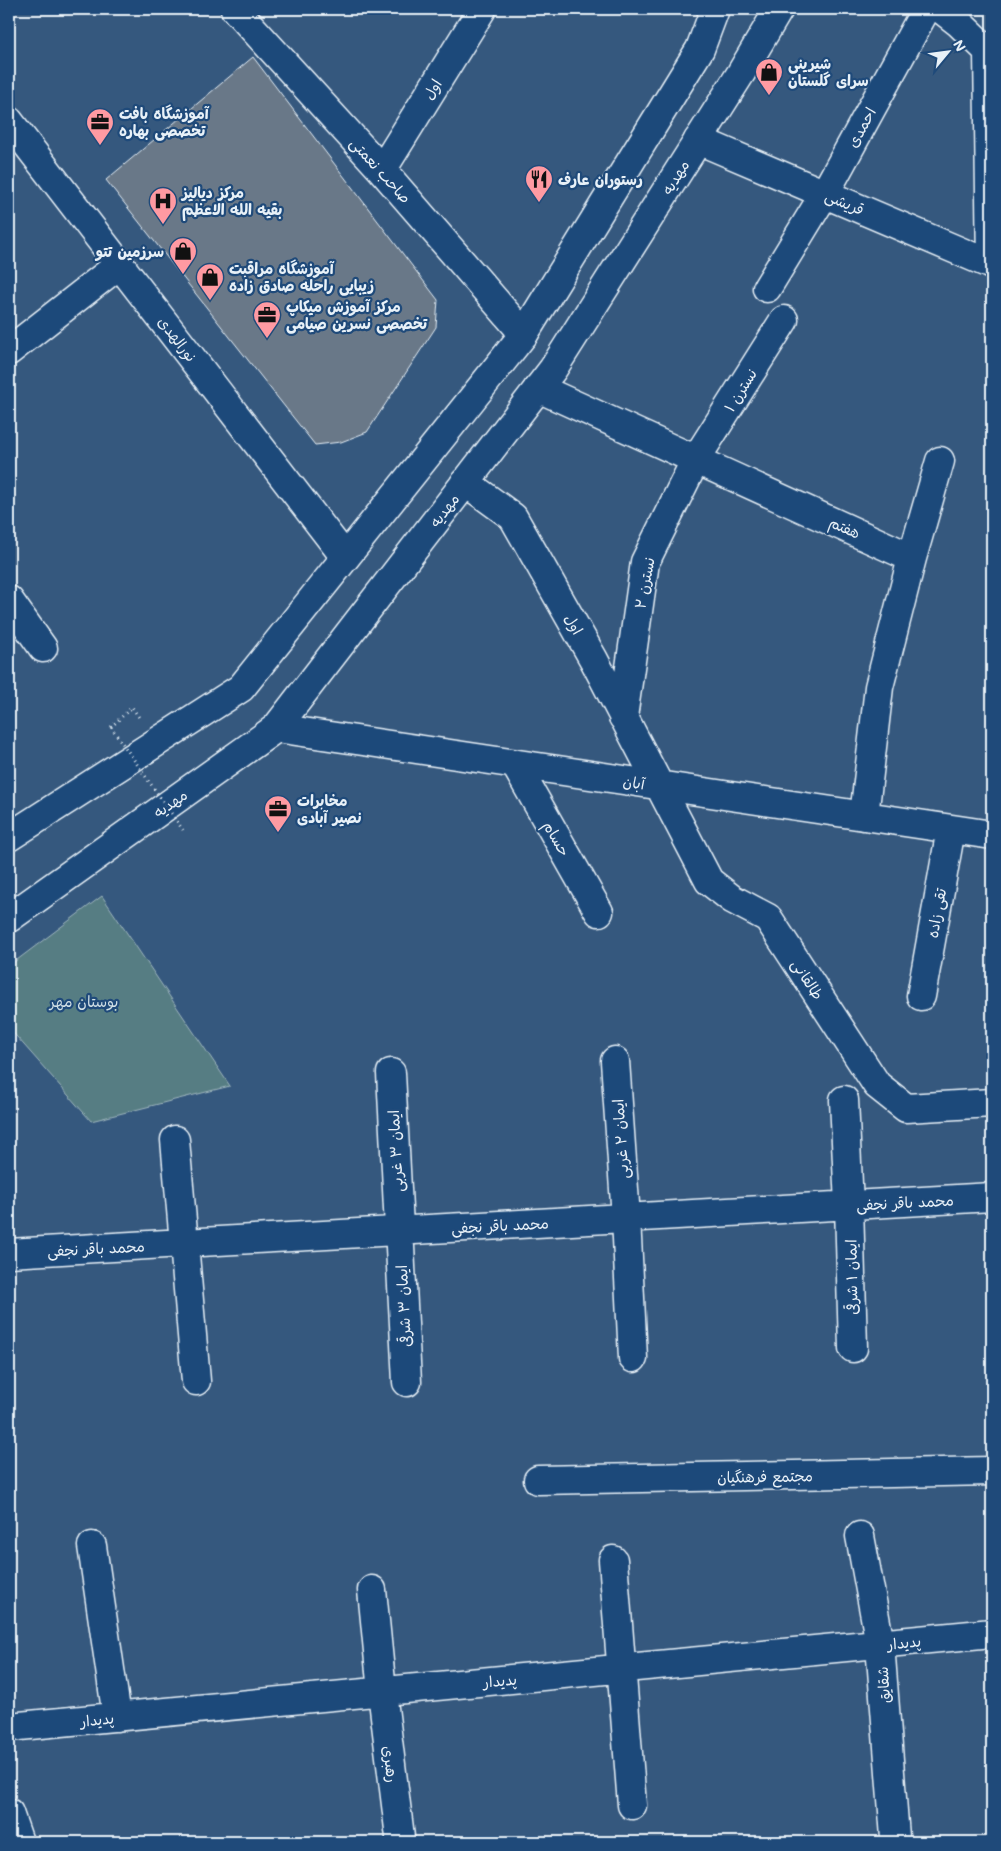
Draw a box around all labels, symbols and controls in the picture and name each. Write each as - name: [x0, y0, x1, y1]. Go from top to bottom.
- north arrow: [924, 28, 974, 78]
- text: N: [949, 36, 971, 55]
- place label: شیرینی سرای گلستان: [788, 53, 869, 90]
- shop icon: شیرینی سرای گلستان: [754, 57, 784, 96]
- street label: اول: [418, 75, 446, 103]
- place label: آموزشگاه بافت تخصصی بهاره: [119, 103, 210, 141]
- street label: احمدی: [842, 103, 880, 151]
- office icon: آموزشگاه بافت تخصصی بهاره: [85, 107, 115, 146]
- street label: صاحب نعمتی: [345, 133, 416, 208]
- street label: مهدیه: [657, 156, 693, 198]
- restaurant icon: رستوران عارف: [524, 164, 554, 203]
- place label: رستوران عارف: [558, 169, 643, 190]
- place label: مرکز دیالیز بقیه الله الاعظم: [180, 182, 282, 221]
- street label: قریشی: [822, 185, 868, 220]
- hospital icon: مرکز دیالیز بقیه الله الاعظم: [148, 186, 178, 225]
- shop icon: سرزمین تتو: [168, 236, 198, 275]
- place label: سرزمین تتو: [95, 241, 164, 262]
- place label: آموزشگاه مراقبت زیبایی راحله صادق زاده: [229, 258, 374, 296]
- shop icon: آموزشگاه مراقبت زیبایی راحله صادق زاده: [195, 262, 225, 301]
- place label: مرکز آموزش میکاپ تخصصی نسرین صیامی: [286, 296, 428, 334]
- office icon: مرکز آموزش میکاپ تخصصی نسرین صیامی: [252, 300, 282, 339]
- street label: نورالهدی: [153, 312, 202, 367]
- street label: نسترن ۱: [719, 365, 761, 415]
- street label: مهدیه: [425, 489, 463, 531]
- street label: هفتم: [825, 511, 864, 545]
- street label: نسترن ۲: [629, 555, 659, 611]
- street label: اول: [560, 610, 588, 638]
- street label: آبان: [622, 770, 648, 794]
- street label: مهدیه: [149, 784, 191, 822]
- place label: مخابرات نصیر آبادی: [297, 790, 361, 827]
- office icon: مخابرات نصیر آبادی: [263, 794, 293, 833]
- street label: حسام: [537, 817, 575, 860]
- street label: تقی زاده: [922, 886, 951, 940]
- street label: طالقانی: [787, 955, 829, 1004]
- park label: بوستان مهر: [48, 991, 118, 1011]
- street label: ایمان ۲ غربی: [607, 1098, 634, 1180]
- street label: ایمان ۳ غربی: [383, 1109, 408, 1193]
- street label: محمد باقر نجفی: [856, 1189, 954, 1216]
- street label: محمد باقر نجفی: [451, 1212, 549, 1239]
- street label: محمد باقر نجفی: [47, 1235, 145, 1262]
- street label: ایمان ۱ شرقی: [840, 1239, 862, 1315]
- street label: ایمان ۳ شرقی: [391, 1264, 415, 1348]
- street label: مجتمع فرهنگیان: [717, 1465, 813, 1489]
- street label: پدیدار: [885, 1630, 922, 1655]
- street label: شقایق: [872, 1666, 894, 1704]
- street label: پدیدار: [481, 1669, 518, 1693]
- street label: پدیدار: [78, 1707, 115, 1732]
- street label: رهبری: [379, 1744, 403, 1784]

